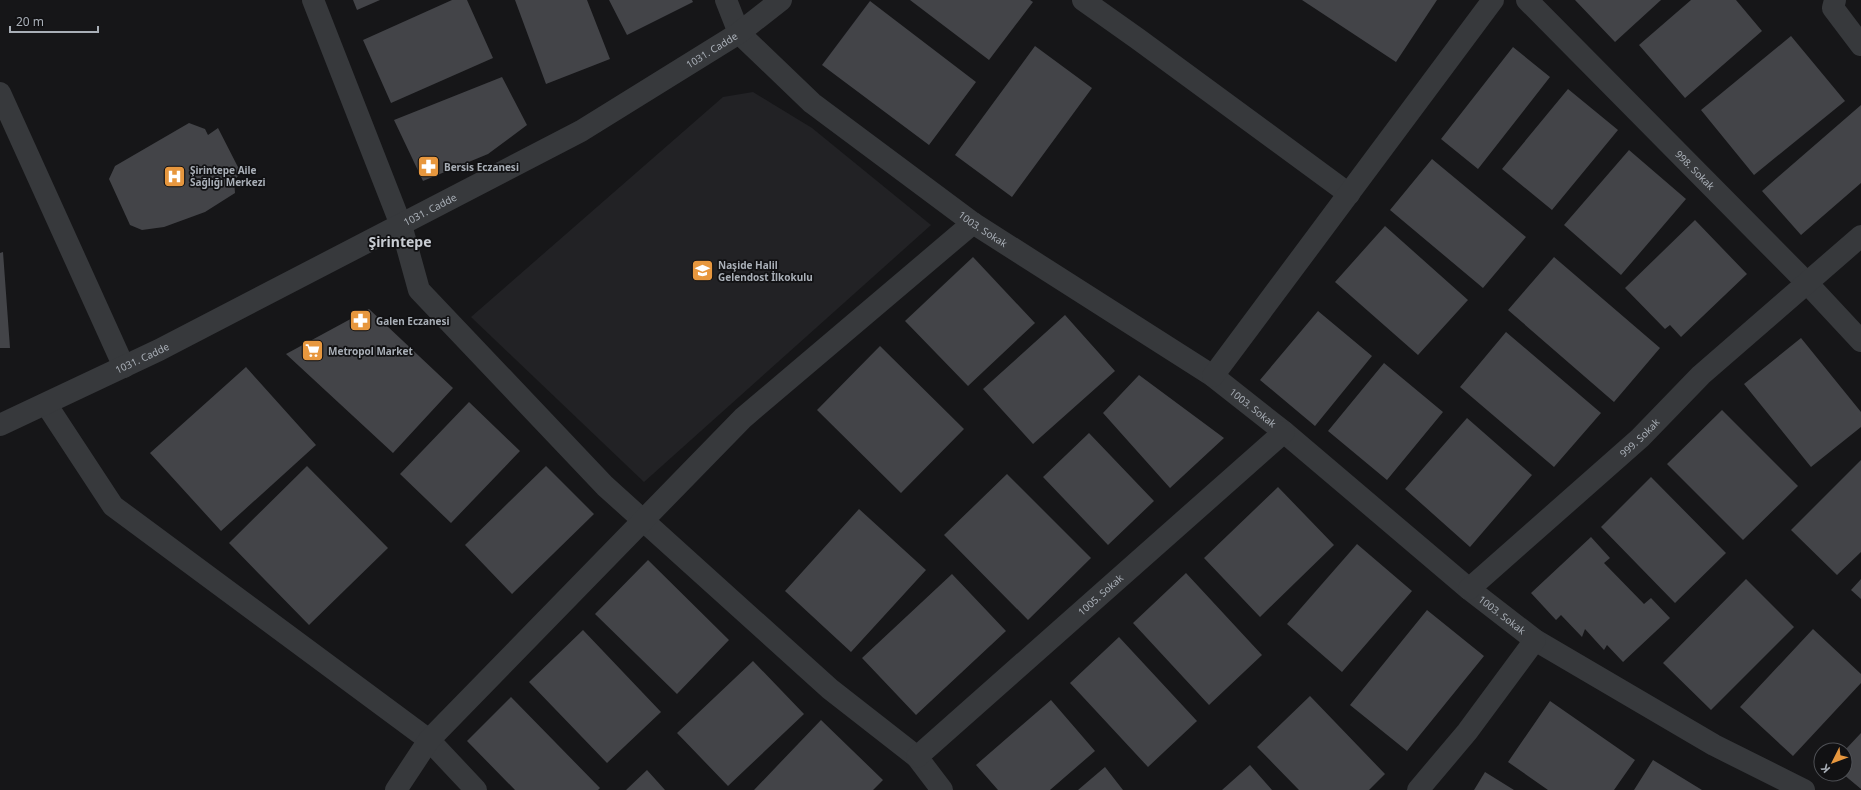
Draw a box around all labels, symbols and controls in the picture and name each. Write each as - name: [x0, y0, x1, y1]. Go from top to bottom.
- scale bar: [10, 8, 98, 34]
- text: 20 m: [16, 13, 44, 30]
- street label: 1031. Cadde: [683, 28, 740, 71]
- street label: 998. Sokak: [1672, 147, 1718, 193]
- pharmacy icon: Bersis Eczanesi: [415, 154, 441, 180]
- place label: Bersis Eczanesi: [444, 160, 519, 174]
- hospital icon: Şirintepe Aile Sağlığı Merkezi: [161, 163, 187, 189]
- place label: Şirintepe Aile Sağlığı Merkezi: [190, 163, 266, 189]
- street label: 1031. Cadde: [401, 190, 459, 229]
- street label: 1003. Sokak: [956, 208, 1011, 251]
- district label: Şirintepe: [368, 232, 432, 251]
- school or university icon: Naşide Halil Gelendost İlkokulu: [689, 258, 715, 284]
- place label: Naşide Halil Gelendost İlkokulu: [718, 258, 813, 284]
- pharmacy icon: Galen Eczanesi: [348, 308, 374, 334]
- place label: Galen Eczanesi: [376, 314, 449, 328]
- supermarket icon: Metropol Market: [299, 338, 325, 364]
- street label: 1031. Cadde: [113, 339, 172, 377]
- place label: Metropol Market: [328, 344, 413, 358]
- street label: 1003. Sokak: [1227, 385, 1280, 431]
- street label: 999. Sokak: [1616, 415, 1663, 460]
- street label: 1005. Sokak: [1075, 570, 1127, 618]
- street label: 1003. Sokak: [1476, 592, 1529, 638]
- north arrow: [1813, 742, 1853, 782]
- text: K: [1817, 761, 1833, 777]

